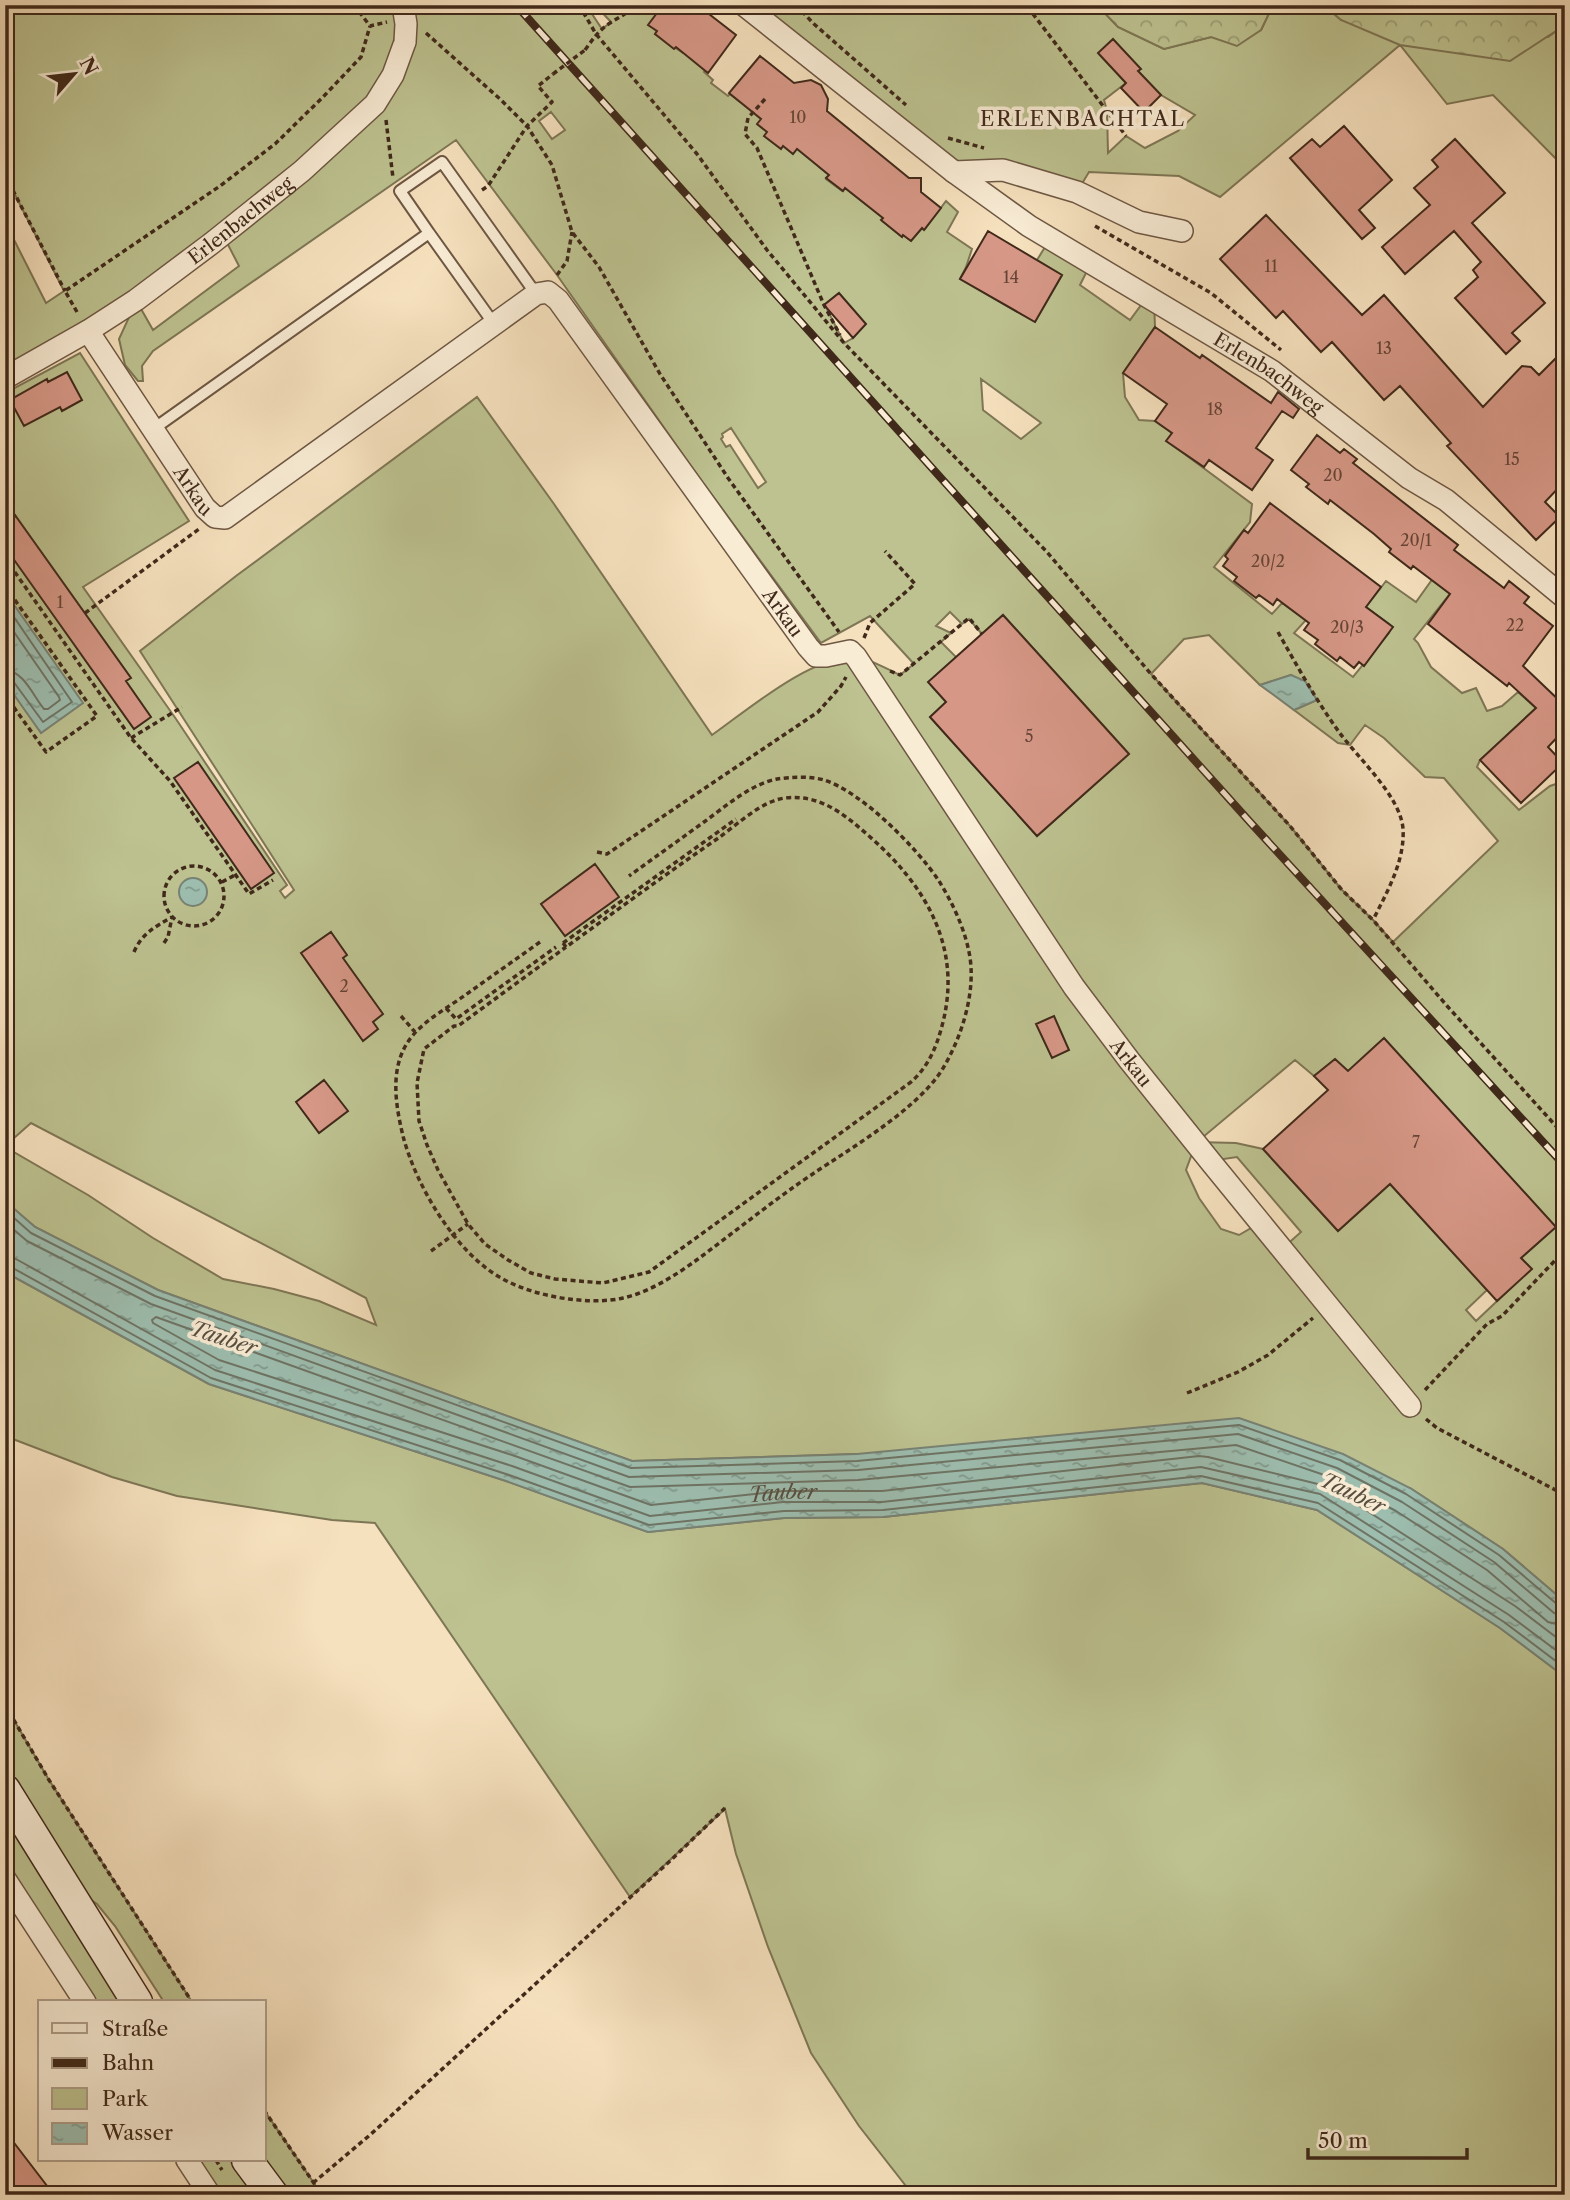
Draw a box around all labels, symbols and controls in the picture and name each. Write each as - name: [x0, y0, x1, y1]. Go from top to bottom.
- north arrow: [38, 38, 108, 108]
- text: N: [75, 54, 103, 79]
- district label: ERLENBACHTAL: [980, 106, 1186, 131]
- house number: 10: [790, 107, 806, 127]
- street label: Erlenbachweg: [183, 171, 298, 269]
- house number: 11: [1264, 256, 1278, 276]
- house number: 14: [1003, 267, 1019, 287]
- street label: Erlenbachweg: [1210, 327, 1329, 419]
- house number: 13: [1376, 338, 1392, 358]
- house number: 18: [1207, 399, 1223, 419]
- house number: 15: [1504, 449, 1520, 469]
- street label: Arkau: [168, 460, 217, 521]
- house number: 20: [1323, 465, 1343, 485]
- house number: 20/1: [1400, 530, 1432, 550]
- house number: 20/2: [1251, 551, 1285, 571]
- street label: Arkau: [757, 583, 809, 641]
- house number: 1: [57, 592, 64, 612]
- house number: 22: [1506, 615, 1524, 635]
- house number: 20/3: [1330, 617, 1364, 637]
- house number: 5: [1025, 726, 1033, 746]
- house number: 2: [339, 976, 349, 996]
- street label: Arkau: [1105, 1033, 1157, 1091]
- house number: 7: [1412, 1132, 1420, 1152]
- water label: Tauber: [187, 1315, 262, 1361]
- water label: Tauber: [1317, 1467, 1391, 1519]
- water label: Tauber: [747, 1478, 818, 1507]
- legend: [38, 2000, 266, 2162]
- text: Straße: [102, 2016, 168, 2041]
- text: Bahn: [102, 2050, 154, 2075]
- text: Park: [102, 2086, 148, 2111]
- scale bar: [1308, 2116, 1467, 2160]
- text: Wasser: [101, 2120, 173, 2145]
- text: 50 m: [1318, 2128, 1368, 2153]

